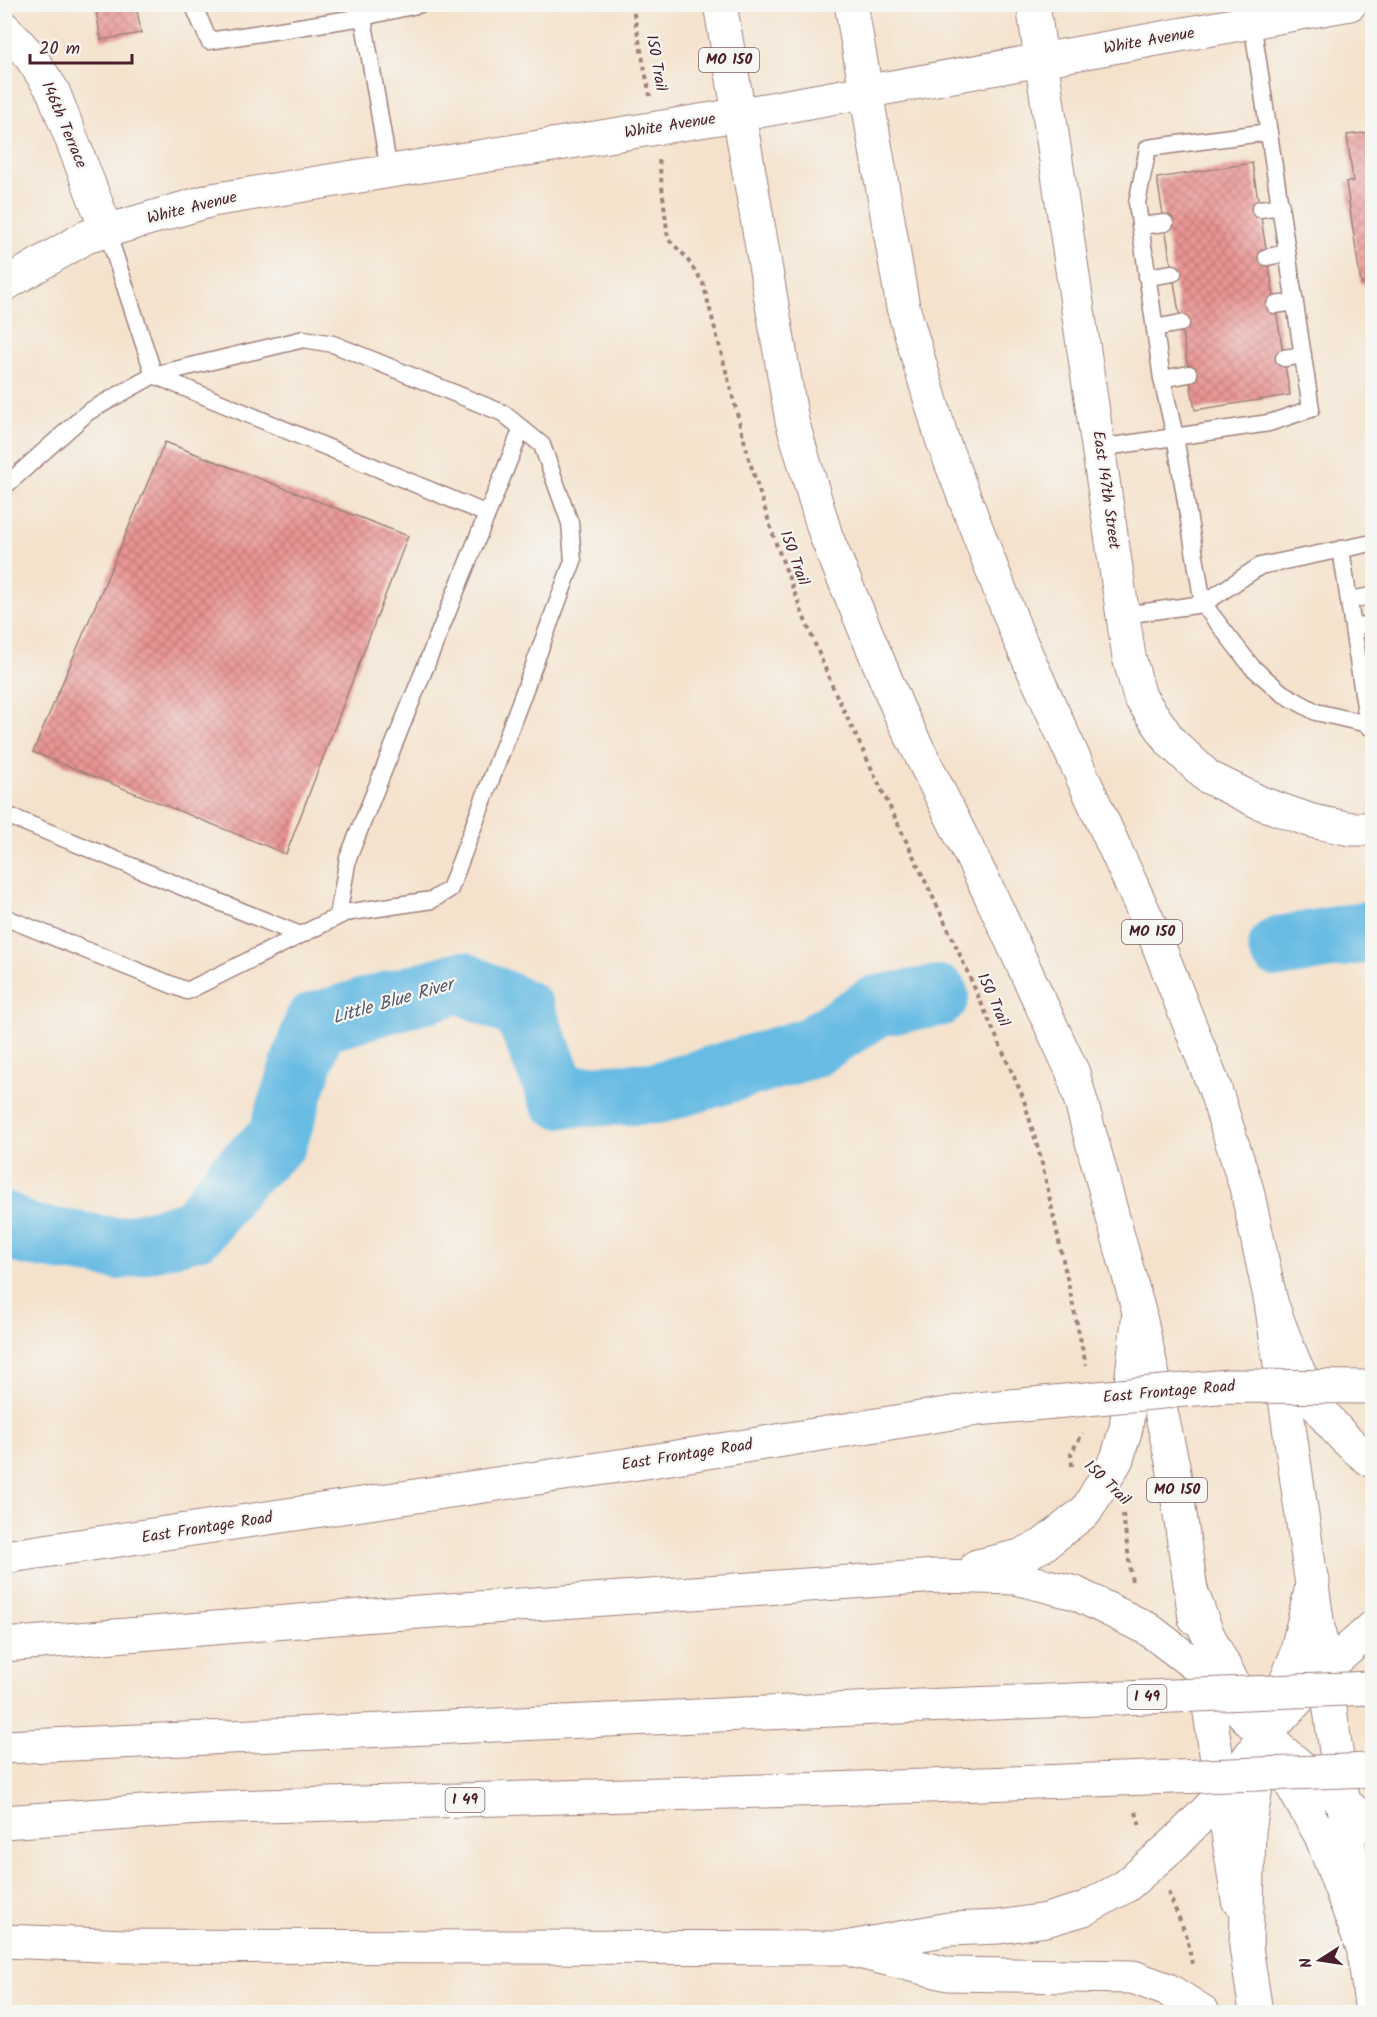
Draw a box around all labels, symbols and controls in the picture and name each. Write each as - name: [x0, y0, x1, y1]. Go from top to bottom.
- street label: White Avenue: [1102, 21, 1196, 61]
- scale bar: [30, 27, 132, 65]
- street label: 150 Trail: [639, 33, 673, 93]
- text: 20 m: [39, 35, 80, 64]
- road number: MO 150: [699, 48, 759, 72]
- street label: 146th Terrace: [34, 78, 94, 172]
- street label: White Avenue: [623, 106, 717, 146]
- street label: White Avenue: [144, 185, 240, 231]
- street label: East 147th Street: [1085, 429, 1127, 552]
- street label: 150 Trail: [772, 527, 816, 589]
- road number: MO 150: [1122, 920, 1182, 944]
- street label: 150 Trail: [970, 969, 1016, 1031]
- water label: Little Blue River: [329, 970, 461, 1033]
- street label: East Frontage Road: [1102, 1374, 1237, 1410]
- street label: East Frontage Road: [619, 1432, 755, 1478]
- street label: 150 Trail: [1078, 1454, 1136, 1512]
- road number: MO 150: [1147, 1478, 1207, 1502]
- street label: East Frontage Road: [139, 1505, 275, 1551]
- road number: I 49: [1128, 1685, 1166, 1709]
- road number: I 49: [446, 1788, 484, 1812]
- north arrow: [1290, 1930, 1350, 1990]
- text: N: [1294, 1955, 1320, 1970]

